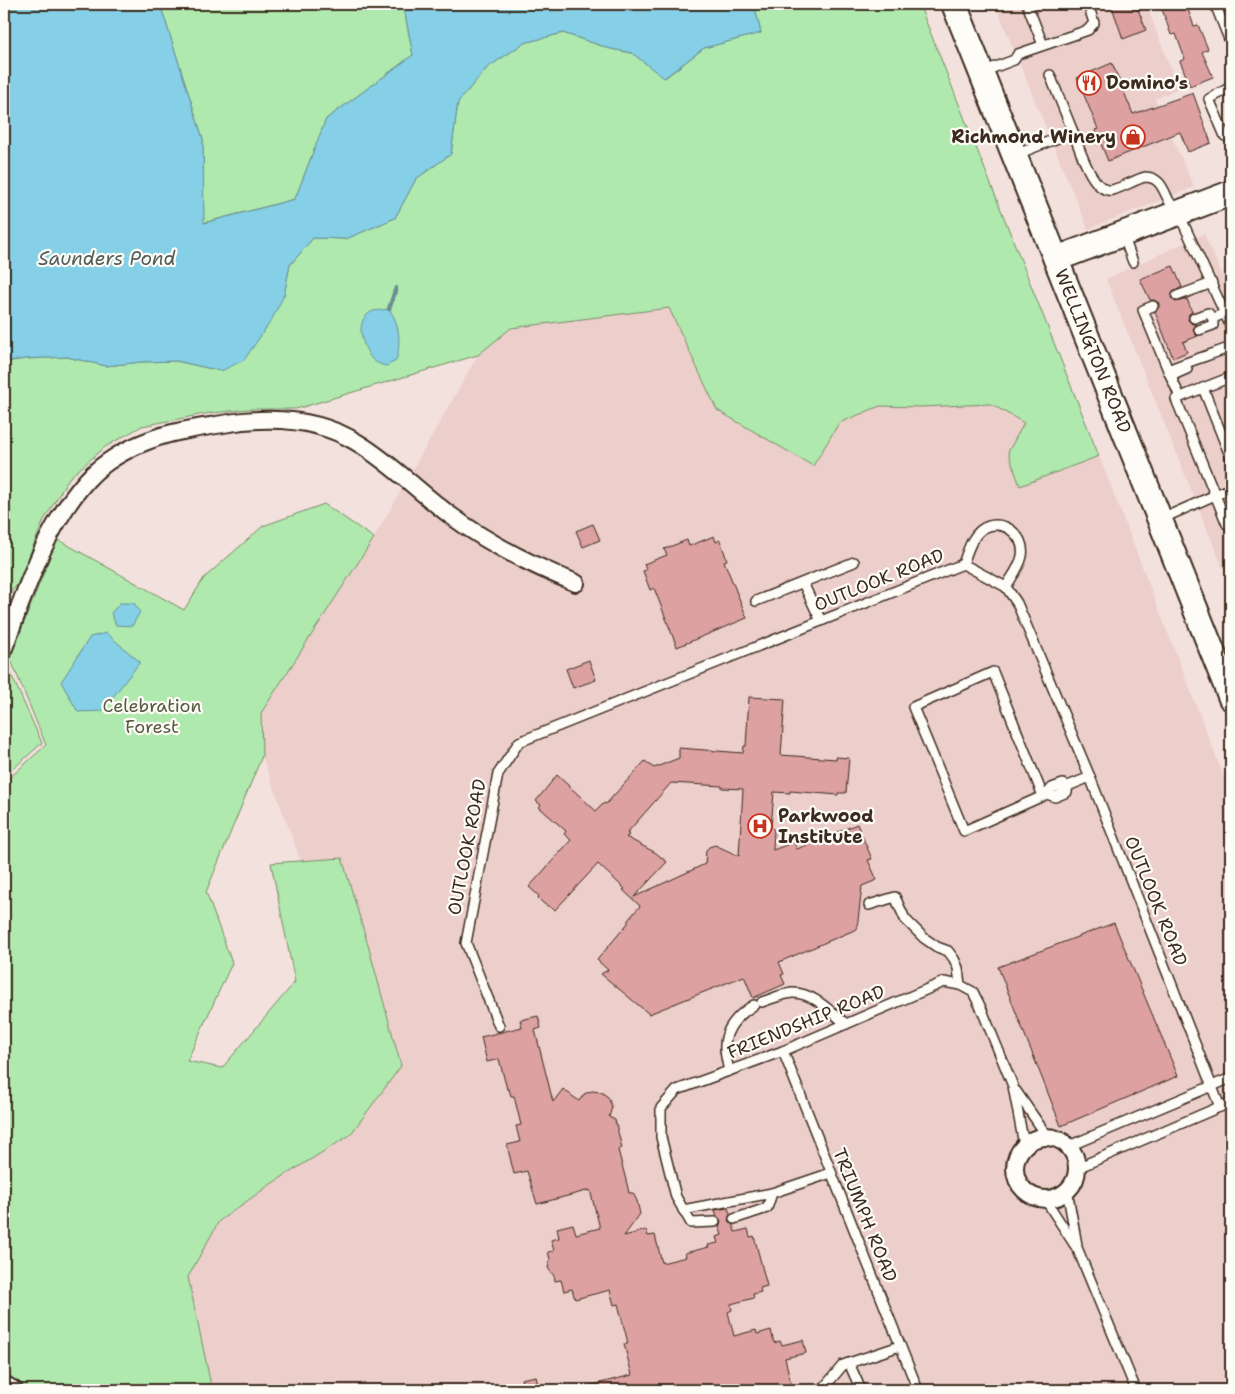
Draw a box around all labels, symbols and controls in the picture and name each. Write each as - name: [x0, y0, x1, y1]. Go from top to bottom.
- restaurant icon: Domino's: [1076, 70, 1102, 96]
- place label: Domino's: [1106, 71, 1188, 95]
- shop icon: Richmond Winery: [1120, 124, 1146, 150]
- place label: Richmond Winery: [951, 125, 1116, 149]
- water label: Saunders Pond: [38, 246, 176, 271]
- street label: WELLINGTON ROAD: [1049, 265, 1137, 437]
- street label: OUTLOOK ROAD: [810, 543, 948, 617]
- park label: Celebration Forest: [103, 694, 201, 739]
- street label: OUTLOOK ROAD: [442, 777, 492, 917]
- place label: Parkwood Institute: [778, 804, 874, 849]
- hospital icon: Parkwood Institute: [747, 813, 773, 839]
- street label: OUTLOOK ROAD: [1119, 832, 1193, 970]
- street label: FRIENDSHIP ROAD: [724, 979, 888, 1065]
- street label: TRIUMPH ROAD: [827, 1145, 903, 1286]

